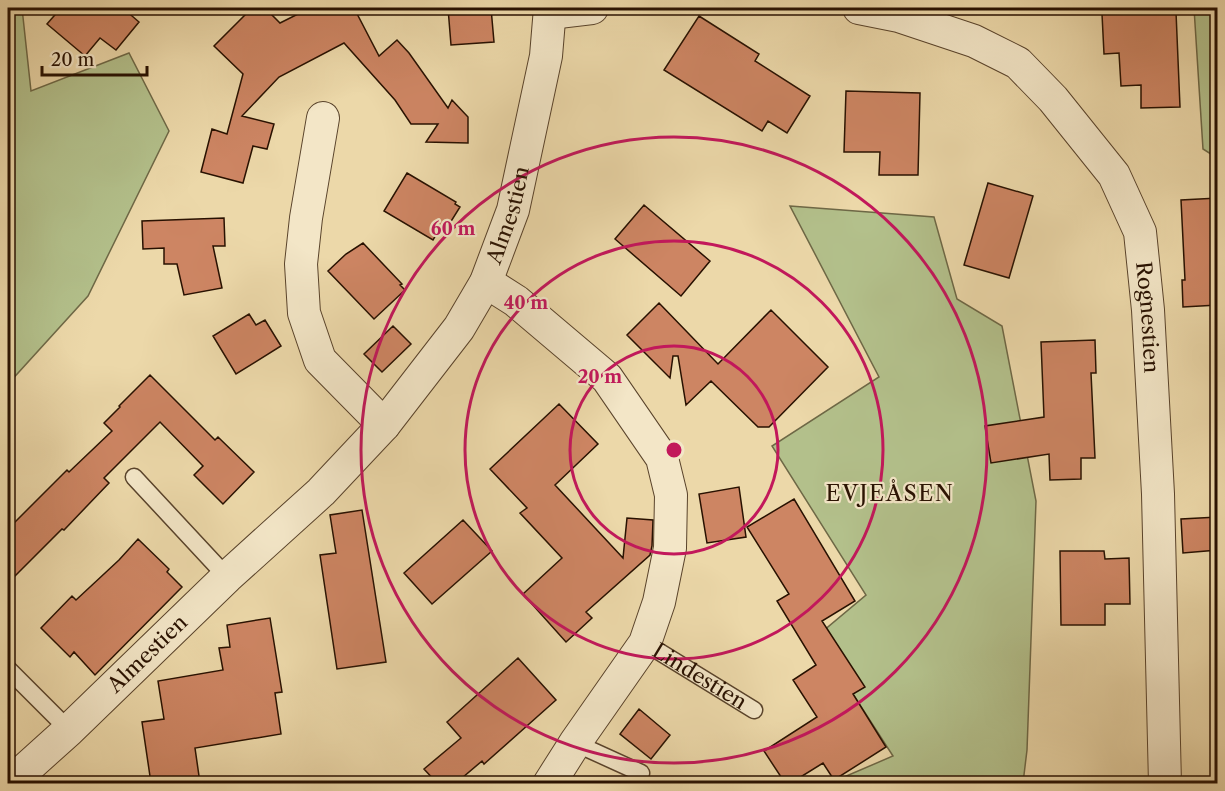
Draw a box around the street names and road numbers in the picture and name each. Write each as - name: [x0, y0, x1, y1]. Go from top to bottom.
- street label: Almestien: [481, 164, 534, 268]
- street label: Rognestien: [1131, 260, 1164, 374]
- street label: Almestien: [101, 610, 192, 698]
- street label: Lindestien: [648, 638, 751, 714]

